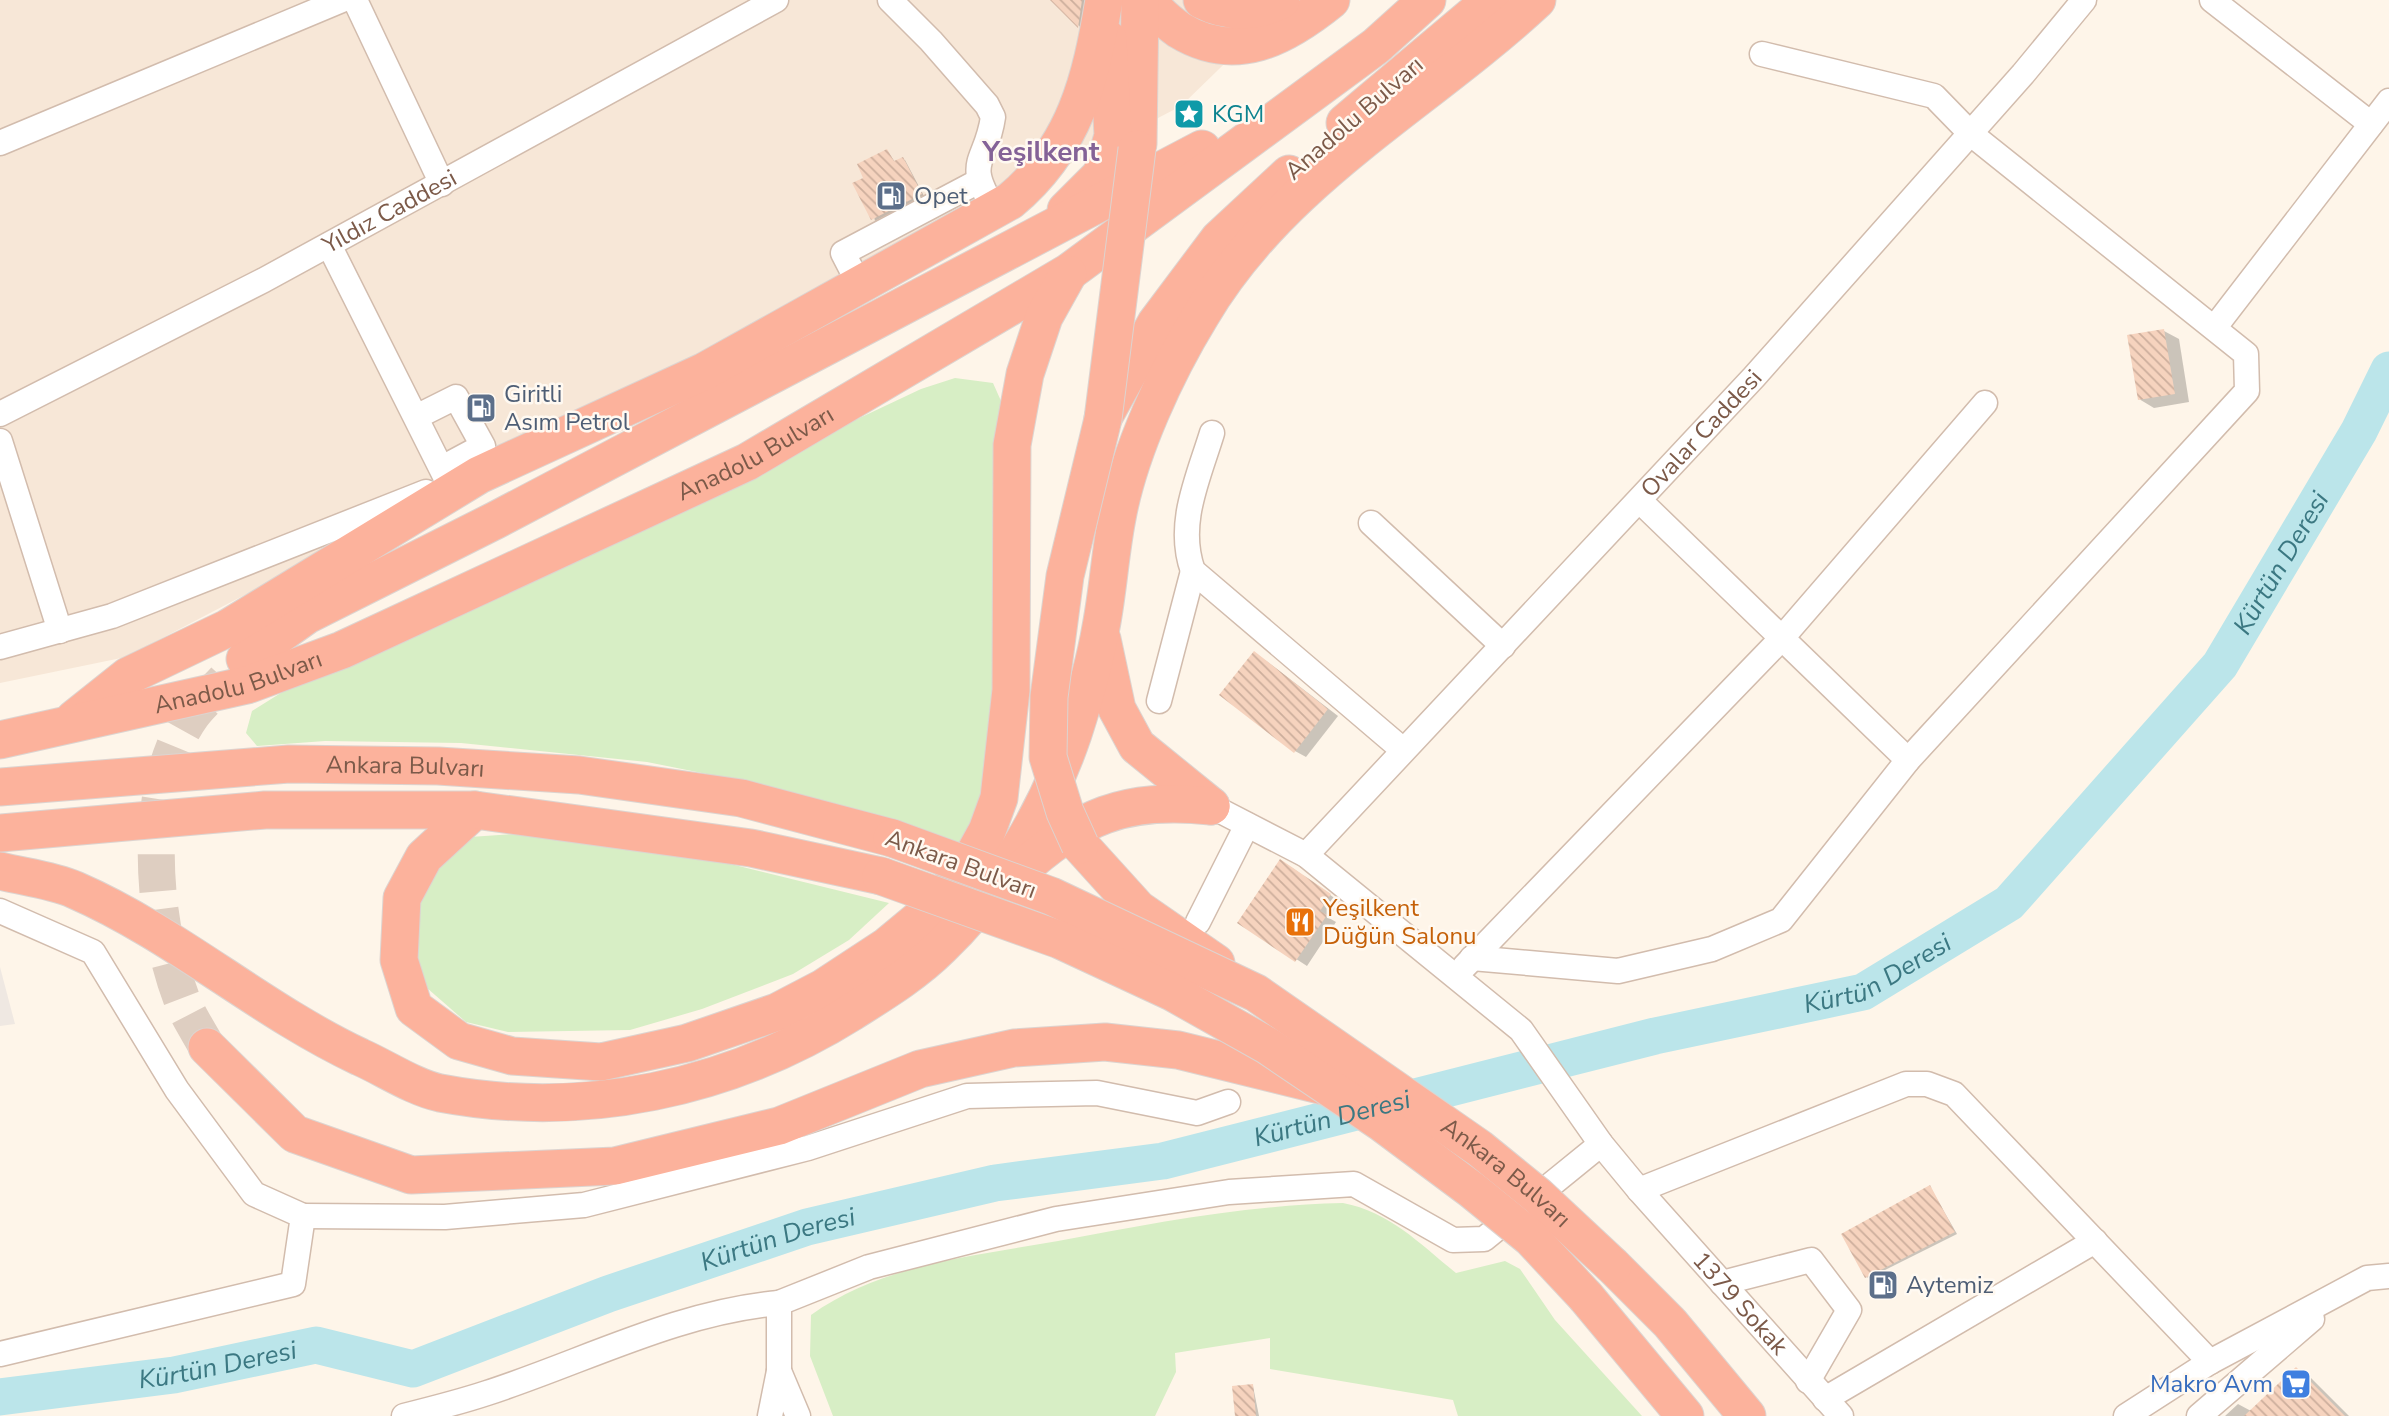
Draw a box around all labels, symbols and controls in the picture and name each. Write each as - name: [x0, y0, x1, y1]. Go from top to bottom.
- street label: Anadolu Bulvarı: [1278, 49, 1430, 187]
- place icon: KGM: [1172, 97, 1206, 131]
- place label: KGM: [1212, 98, 1264, 130]
- district label: Yeşilkent: [982, 133, 1100, 171]
- street label: Yıldız Caddesi: [316, 162, 462, 262]
- fuel station icon: Opet: [874, 179, 908, 213]
- place label: Opet: [914, 180, 968, 212]
- street label: Ovalar Caddesi: [1633, 363, 1769, 504]
- place label: Giritli Asım Petrol: [504, 378, 630, 438]
- fuel station icon: Giritli Asım Petrol: [464, 391, 498, 425]
- street label: Anadolu Bulvarı: [672, 398, 840, 508]
- water label: Kürtün Deresi: [2225, 484, 2338, 641]
- street label: Anadolu Bulvarı: [151, 643, 326, 721]
- street label: Ankara Bulvarı: [326, 748, 485, 785]
- street label: Ankara Bulvarı: [881, 822, 1041, 906]
- place label: Yeşilkent Düğün Salonu: [1322, 892, 1477, 952]
- restaurant icon: Yeşilkent Düğün Salonu: [1283, 905, 1317, 939]
- water label: Kürtün Deresi: [1800, 925, 1959, 1022]
- water label: Kürtün Deresi: [1250, 1082, 1415, 1155]
- street label: Ankara Bulvarı: [1435, 1110, 1578, 1235]
- water label: Kürtün Deresi: [696, 1199, 860, 1280]
- street label: 1379 Sokak: [1686, 1245, 1796, 1363]
- fuel station icon: Aytemiz: [1866, 1268, 1900, 1302]
- place label: Aytemiz: [1906, 1269, 1994, 1301]
- water label: Kürtün Deresi: [137, 1332, 301, 1397]
- supermarket icon: Makro Avm: [2279, 1367, 2313, 1401]
- place label: Makro Avm: [2150, 1368, 2273, 1400]

